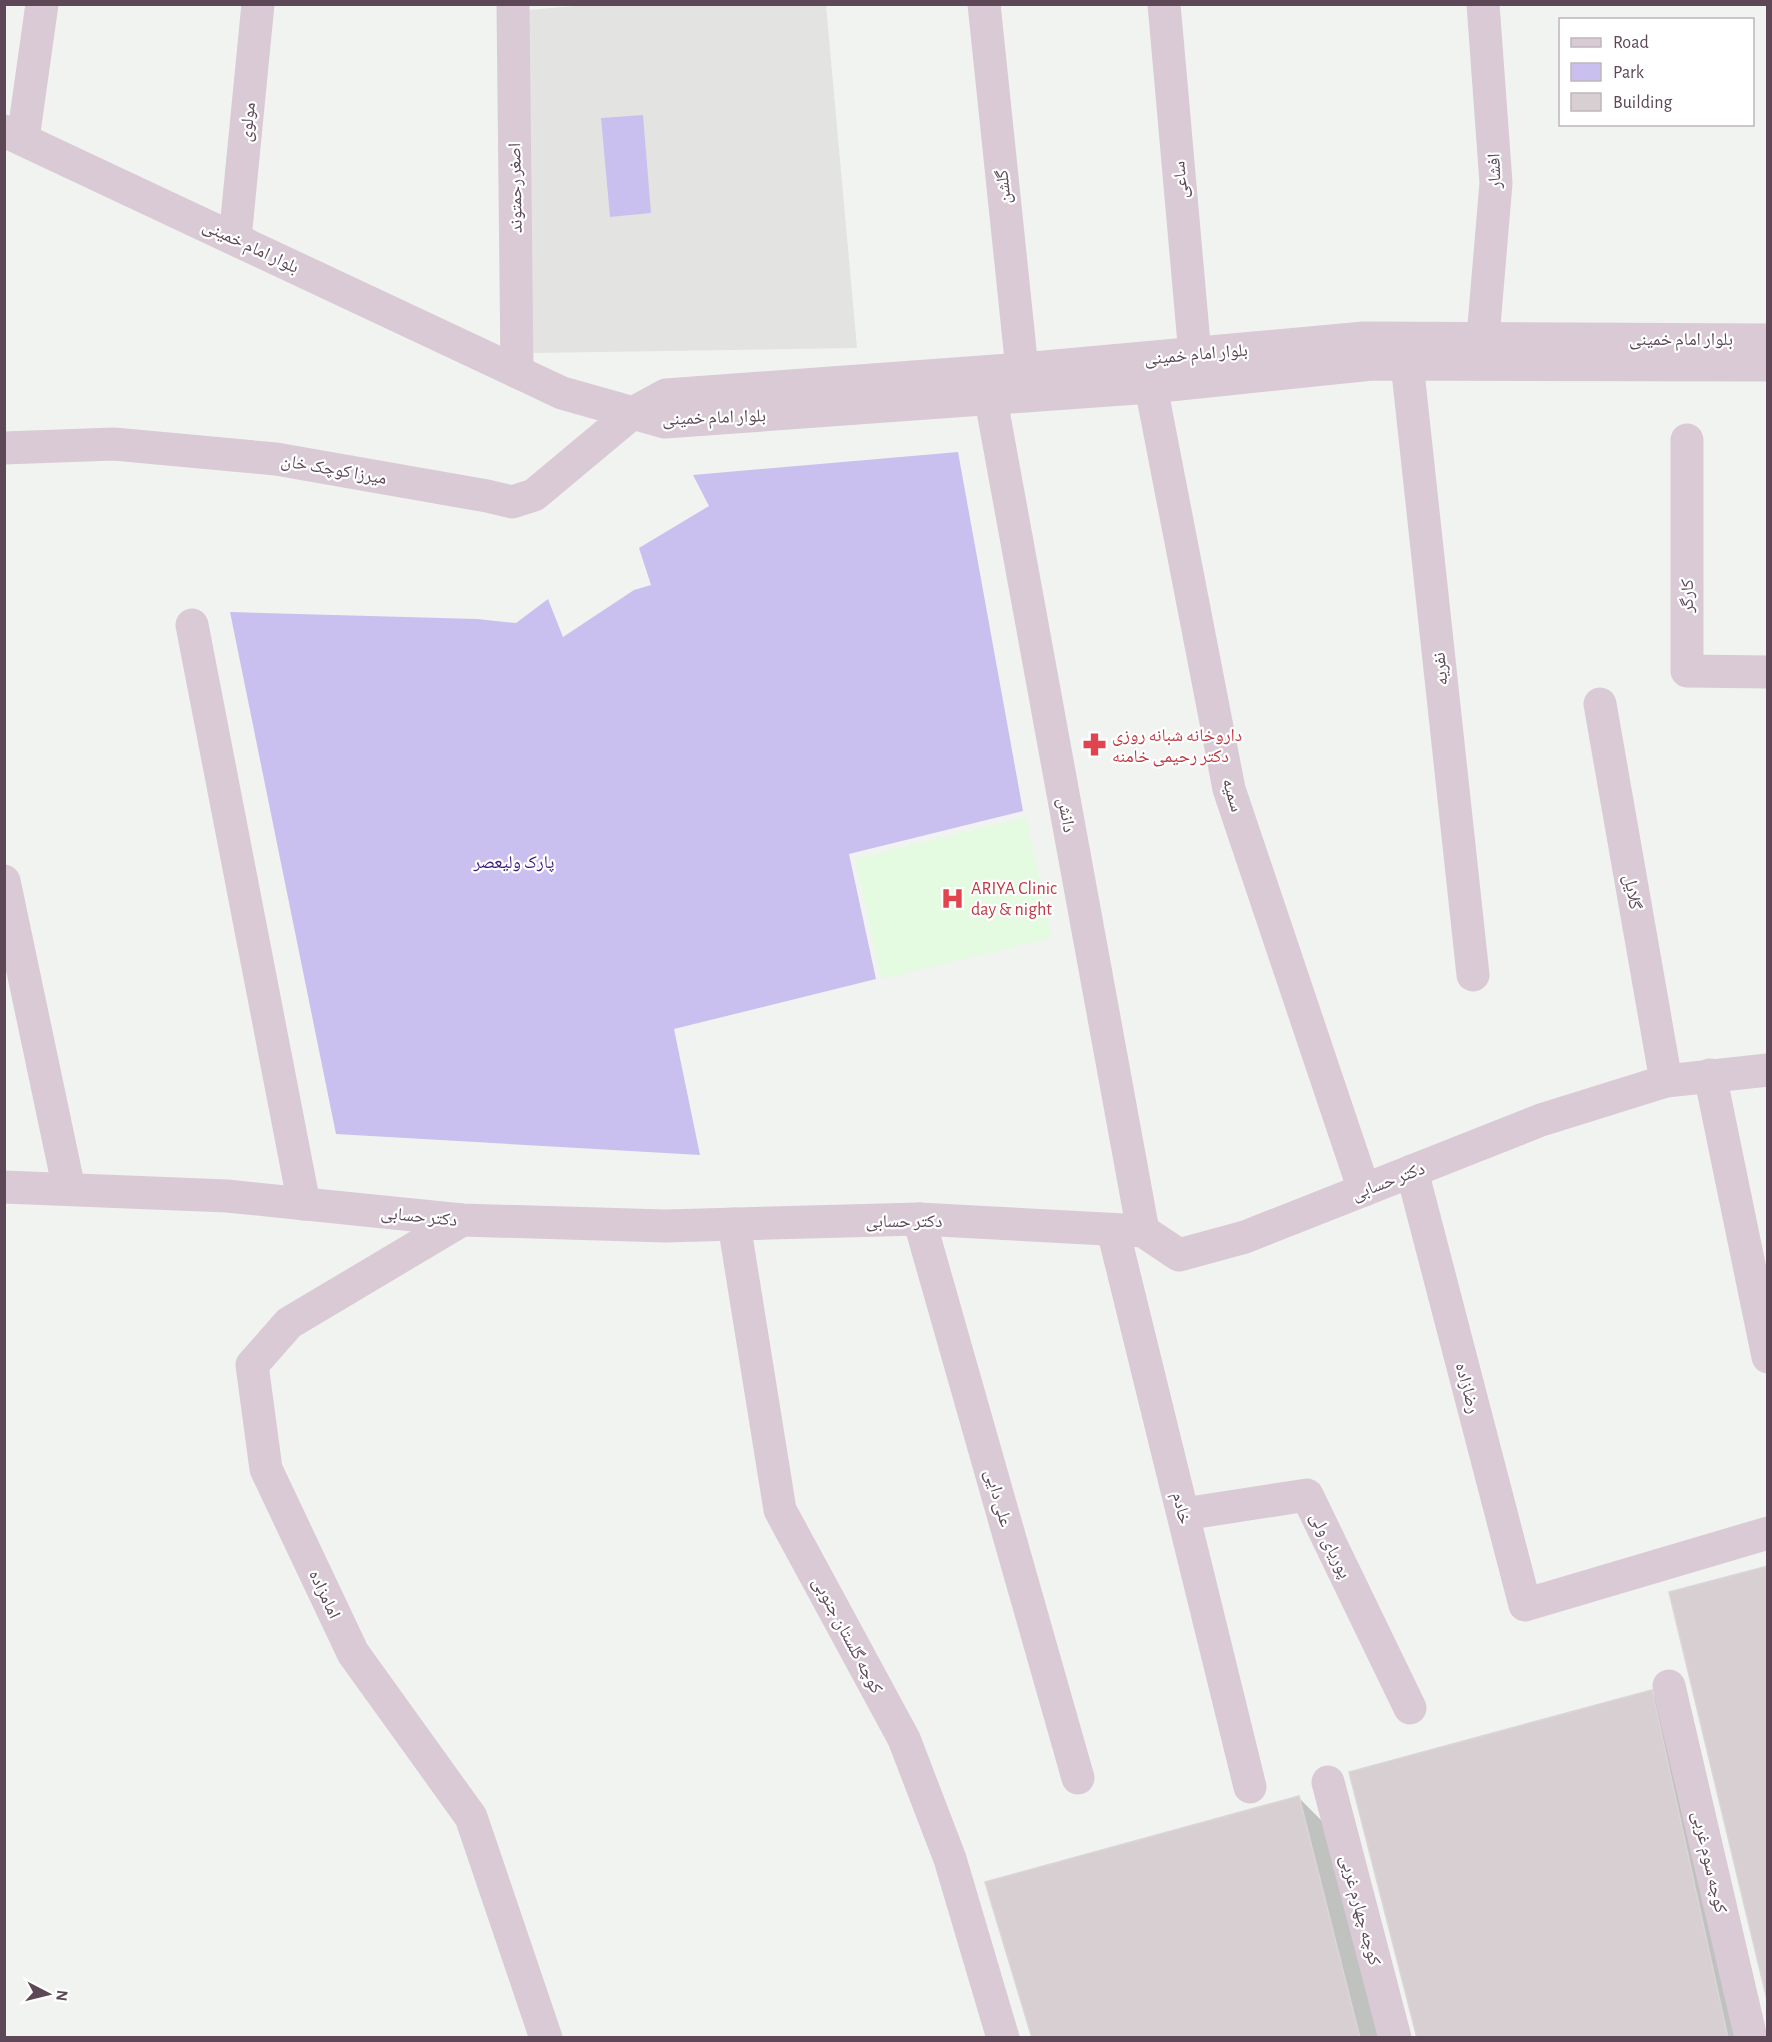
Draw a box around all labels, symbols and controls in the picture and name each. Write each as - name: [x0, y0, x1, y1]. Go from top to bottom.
- legend: [1559, 18, 1754, 126]
- text: Road: [1613, 34, 1649, 52]
- text: Park: [1613, 64, 1645, 82]
- text: Building: [1613, 94, 1673, 112]
- street label: مولوی: [237, 101, 260, 143]
- street label: اصغر رحمتوند: [506, 143, 526, 233]
- street label: افشار: [1485, 153, 1505, 190]
- street label: ساعی: [1170, 160, 1193, 200]
- street label: گلشن: [993, 168, 1016, 205]
- street label: بلوار امام خمینی: [199, 217, 301, 279]
- street label: بلوار امام خمینی: [1629, 331, 1733, 351]
- street label: بلوار امام خمینی: [1144, 342, 1249, 370]
- street label: بلوار امام خمینی: [662, 407, 766, 431]
- street label: میرزا کوچک خان: [279, 452, 388, 489]
- street label: کارگر: [1679, 579, 1697, 614]
- street label: نفریه: [1430, 651, 1452, 686]
- place label: داروخانه شبانه روزی دکتر رحیمی خامنه: [1112, 727, 1242, 767]
- pharmacy icon: داروخانه شبانه روزی دکتر رحیمی خامنه: [1081, 732, 1107, 758]
- street label: سمیه: [1218, 776, 1245, 814]
- street label: دانش: [1053, 796, 1078, 834]
- park label: پارک ولیعصر: [472, 854, 555, 873]
- street label: گلایل: [1619, 873, 1644, 912]
- place label: ARIYA Clinic day & night: [971, 880, 1057, 919]
- hospital icon: ARIYA Clinic day & night: [940, 885, 966, 911]
- street label: دکتر حسابی: [1349, 1160, 1428, 1205]
- street label: دکتر حسابی: [380, 1204, 458, 1231]
- street label: دکتر حسابی: [866, 1213, 942, 1232]
- street label: رضازاده: [1452, 1361, 1482, 1416]
- street label: علی دایی: [980, 1467, 1015, 1529]
- street label: خادم: [1166, 1490, 1194, 1527]
- street label: پوریای ولی: [1305, 1510, 1354, 1582]
- street label: امامزاده: [305, 1567, 343, 1622]
- street label: کوچه گلستان جنوبی: [808, 1574, 886, 1698]
- street label: کوچه سوم غربی: [1687, 1809, 1730, 1916]
- street label: کوچه چهارم غربی: [1335, 1853, 1384, 1969]
- north arrow: [18, 1964, 78, 2024]
- text: N: [53, 1989, 71, 2002]

